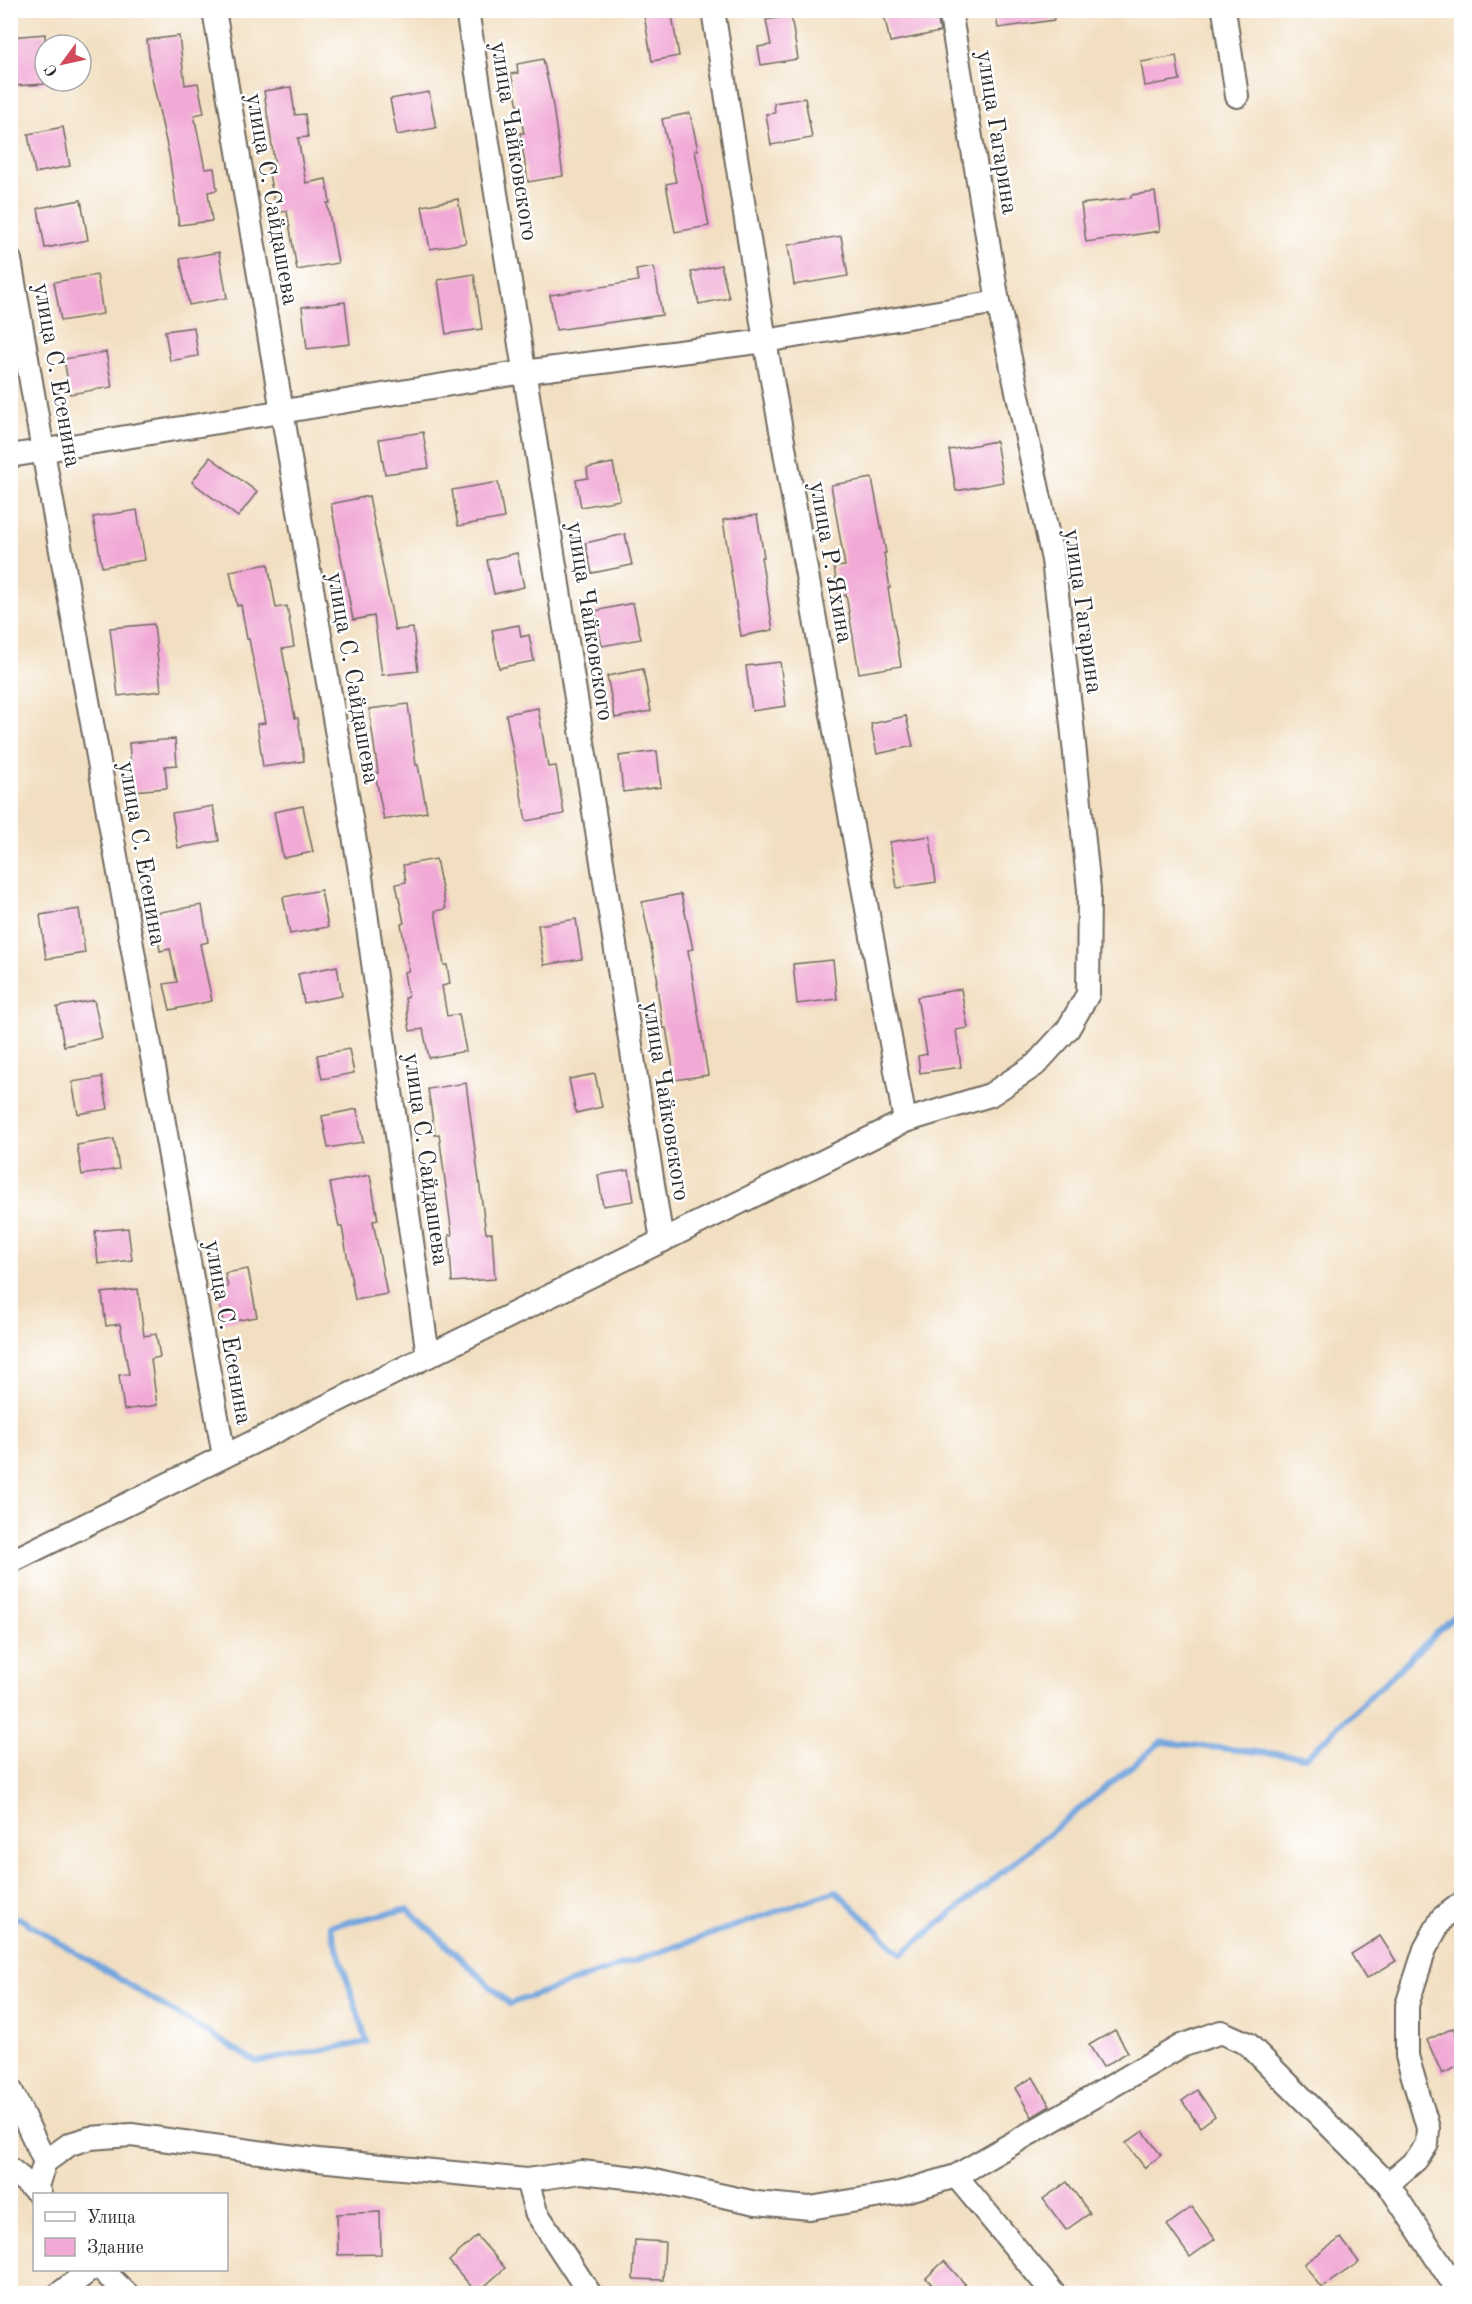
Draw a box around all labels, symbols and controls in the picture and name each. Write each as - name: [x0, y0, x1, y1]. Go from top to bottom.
- north arrow: [33, 33, 93, 93]
- street label: улица Чайковского: [485, 40, 541, 243]
- street label: улица Гагарина: [971, 48, 1021, 216]
- text: С: [43, 61, 62, 79]
- street label: улица С. Сайдашева: [241, 91, 302, 307]
- street label: улица С. Есенина: [28, 281, 84, 470]
- street label: улица Р. Яхина: [804, 480, 856, 645]
- street label: улица Чайковского: [561, 520, 617, 723]
- street label: улица Гагарина: [1059, 527, 1105, 695]
- street label: улица С. Сайдашева: [322, 570, 383, 786]
- street label: улица С. Есенина: [113, 759, 169, 948]
- street label: улица Чайковского: [637, 1000, 693, 1203]
- street label: улица С. Сайдашева: [398, 1051, 452, 1267]
- street label: улица С. Есенина: [199, 1238, 255, 1427]
- legend: [33, 2193, 228, 2271]
- text: Улица: [87, 2209, 136, 2227]
- text: Здание: [87, 2239, 144, 2257]

